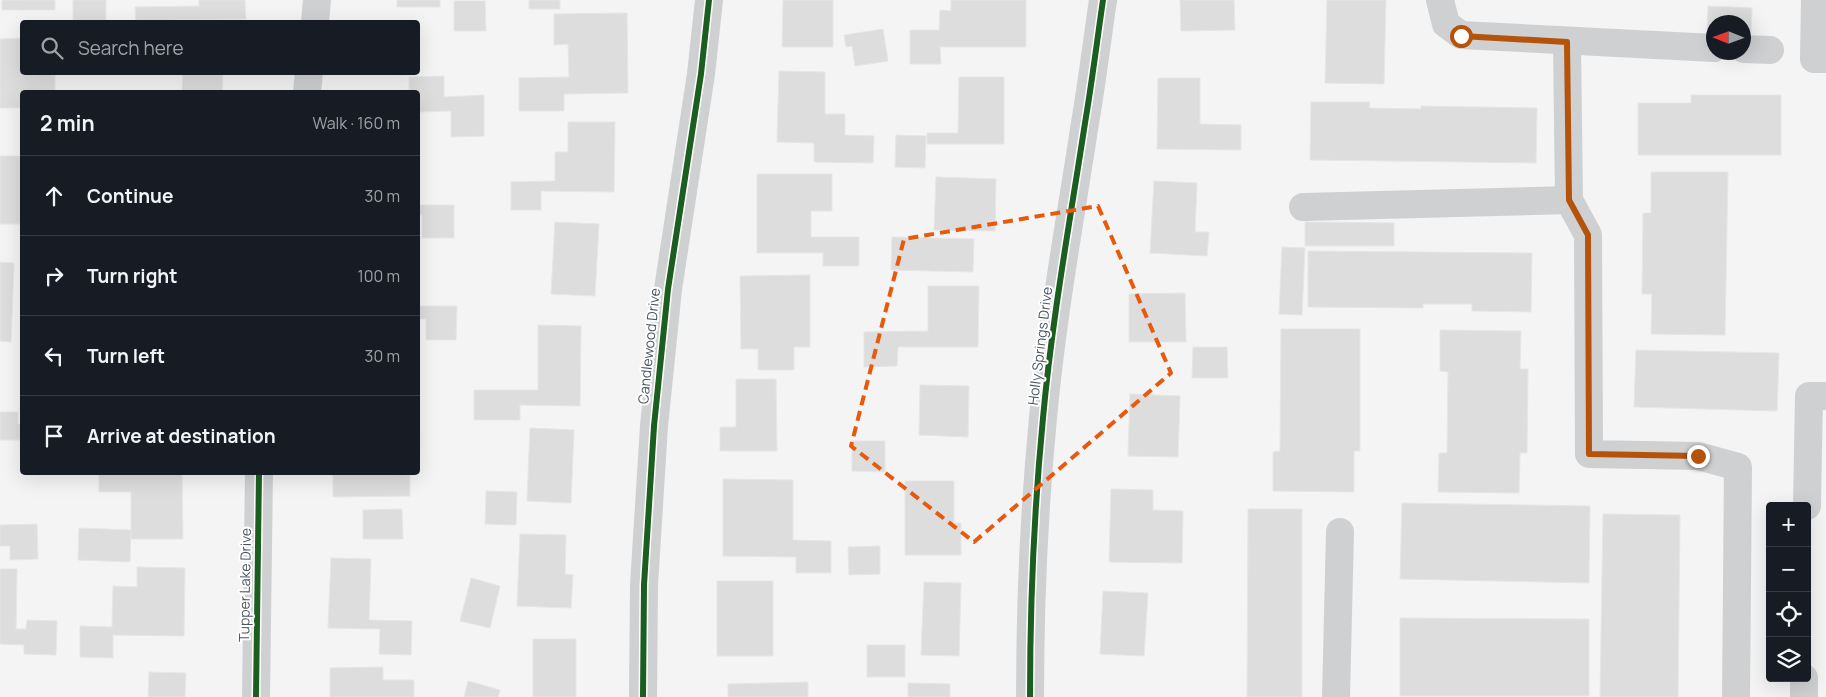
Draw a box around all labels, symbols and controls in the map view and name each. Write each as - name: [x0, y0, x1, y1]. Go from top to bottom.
- north arrow: [1706, 15, 1751, 60]
- search box: [20, 20, 420, 75]
- route start: [1450, 25, 1473, 48]
- icon: search: [38, 34, 66, 62]
- text: Search here: [78, 35, 184, 61]
- text: 2 min: [40, 109, 95, 137]
- text: Walk · 160 m: [312, 112, 400, 134]
- icon: ahead: [40, 182, 68, 210]
- text: Continue: [87, 183, 173, 209]
- text: 30 m: [365, 185, 400, 207]
- icon: right: [40, 262, 68, 290]
- text: Turn right: [87, 263, 177, 289]
- text: 100 m: [357, 265, 400, 287]
- street label: Holly Springs Drive: [1023, 286, 1056, 406]
- street label: Candlewood Drive: [633, 287, 664, 405]
- icon: left: [40, 342, 68, 370]
- text: Turn left: [87, 343, 165, 369]
- text: 30 m: [365, 345, 400, 367]
- icon: arrive: [40, 422, 68, 450]
- text: Arrive at destination: [87, 423, 276, 449]
- route end: [1687, 445, 1710, 468]
- map controls: [1766, 502, 1811, 682]
- button: +: [1766, 502, 1811, 547]
- street label: Tupper Lake Drive: [234, 528, 255, 642]
- button: −: [1766, 547, 1811, 592]
- button: locate: [1766, 592, 1811, 637]
- button: layers: [1766, 637, 1811, 682]

